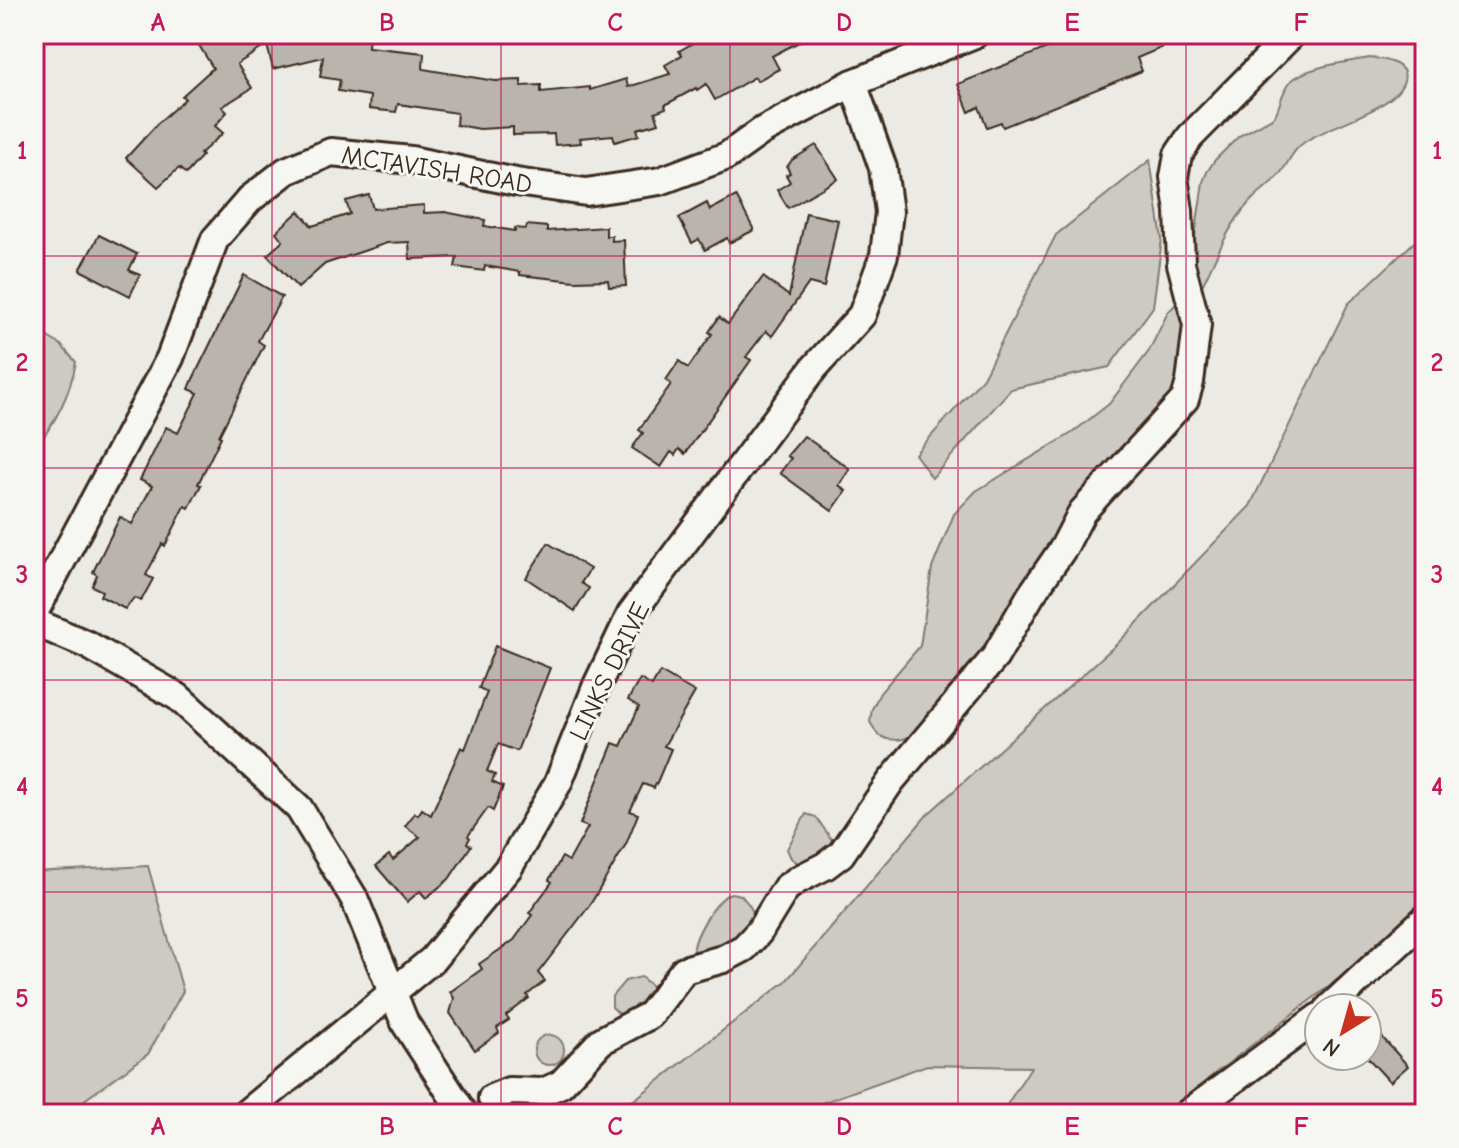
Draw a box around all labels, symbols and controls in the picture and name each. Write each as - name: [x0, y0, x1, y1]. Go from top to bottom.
- text: A: [151, 8, 166, 38]
- text: B: [379, 8, 395, 38]
- text: C: [607, 8, 623, 38]
- text: D: [836, 8, 852, 38]
- text: E: [1064, 8, 1080, 38]
- text: F: [1293, 8, 1309, 38]
- text: 1: [17, 136, 27, 166]
- text: 1: [1432, 136, 1442, 166]
- street label: MCTAVISH ROAD: [339, 140, 534, 200]
- text: 2: [16, 348, 28, 378]
- text: 2: [1431, 348, 1443, 378]
- text: 3: [16, 560, 28, 590]
- text: 3: [1431, 560, 1443, 590]
- street label: LINKS DRIVE: [564, 598, 656, 745]
- text: 4: [16, 772, 28, 802]
- text: 4: [1431, 772, 1443, 802]
- text: 5: [15, 984, 29, 1014]
- text: 5: [1430, 984, 1444, 1014]
- north arrow: [1303, 992, 1383, 1072]
- text: N: [1318, 1032, 1345, 1062]
- text: A: [151, 1112, 166, 1142]
- text: B: [379, 1112, 395, 1142]
- text: C: [607, 1112, 623, 1142]
- text: D: [836, 1112, 852, 1142]
- text: E: [1064, 1112, 1080, 1142]
- text: F: [1293, 1112, 1309, 1142]

